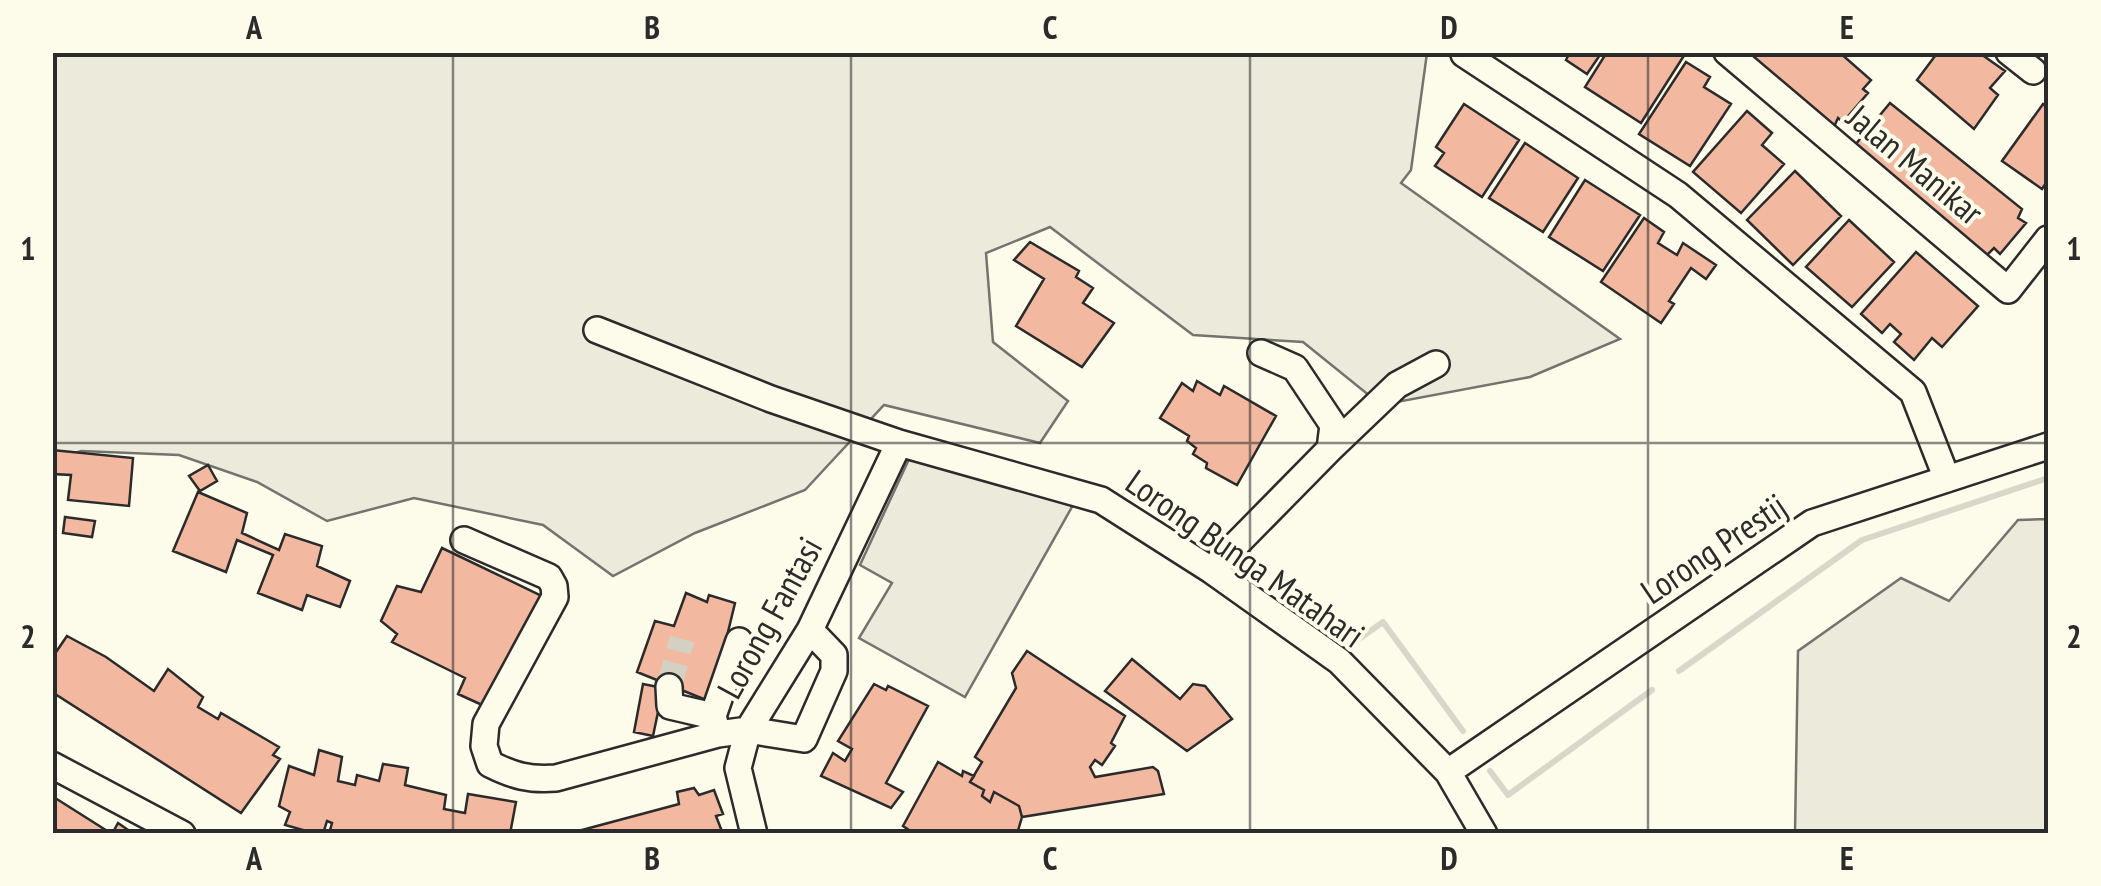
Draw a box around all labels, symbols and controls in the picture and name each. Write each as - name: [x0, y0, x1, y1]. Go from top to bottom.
- text: A: [245, 6, 263, 48]
- text: B: [644, 6, 660, 48]
- text: C: [1043, 6, 1058, 48]
- text: D: [1440, 6, 1458, 48]
- text: E: [1840, 6, 1854, 48]
- street label: Jalan Manikar: [1837, 93, 1993, 235]
- text: 1: [20, 227, 36, 269]
- text: 1: [2066, 227, 2082, 269]
- street label: Lorong Bunga Matahari: [1117, 459, 1374, 658]
- street label: Lorong Prestij: [1632, 483, 1795, 614]
- street label: Lorong Fantasi: [706, 529, 832, 706]
- text: 2: [20, 615, 36, 657]
- text: 2: [2066, 615, 2082, 657]
- text: A: [245, 837, 263, 879]
- text: B: [644, 837, 660, 879]
- text: C: [1043, 837, 1058, 879]
- text: D: [1440, 837, 1458, 879]
- text: E: [1840, 837, 1854, 879]

